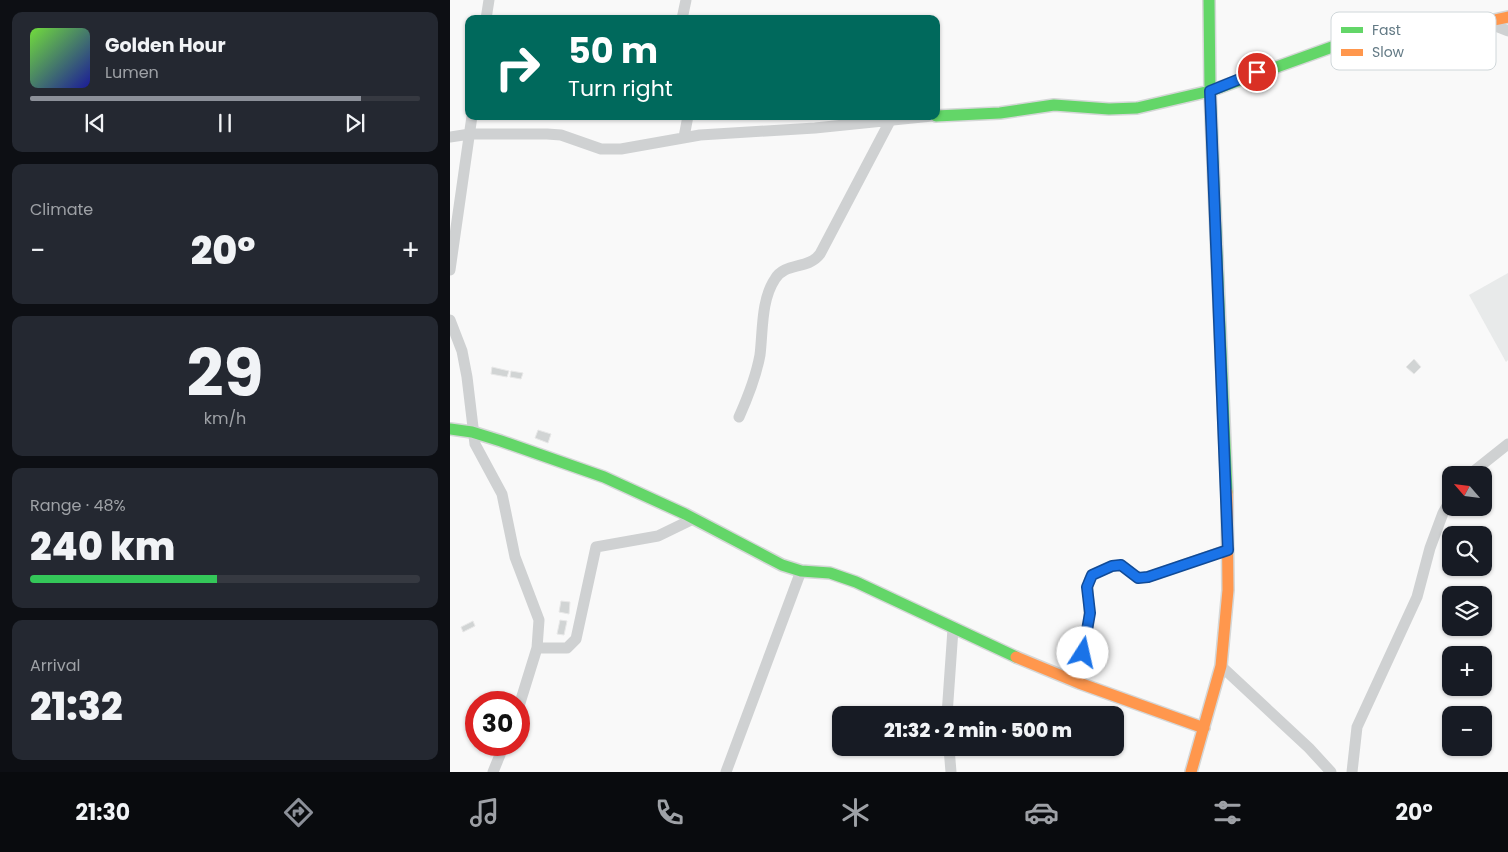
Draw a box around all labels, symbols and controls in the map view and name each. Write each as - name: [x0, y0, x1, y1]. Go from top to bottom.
- legend: [1331, 12, 1496, 70]
- text: Fast: [1372, 20, 1401, 40]
- text: 50 m: [568, 26, 658, 75]
- text: Golden Hour: [105, 32, 226, 59]
- icon: right: [485, 35, 550, 100]
- text: Slow: [1372, 42, 1405, 62]
- pin: [1236, 51, 1278, 93]
- icon: arrive: [1243, 58, 1271, 86]
- text: Lumen: [105, 61, 159, 84]
- text: Turn right: [568, 73, 673, 104]
- icon: previous: [81, 109, 109, 137]
- icon: pause: [211, 109, 239, 137]
- icon: next: [341, 109, 369, 137]
- text: Climate: [30, 198, 93, 221]
- text: 20°: [191, 224, 256, 277]
- text: −: [30, 231, 45, 270]
- text: +: [401, 231, 420, 270]
- text: 29: [186, 328, 264, 419]
- text: km/h: [204, 407, 246, 430]
- north arrow: [1442, 466, 1492, 516]
- map controls: [1442, 466, 1492, 756]
- text: Range · 48%: [30, 494, 126, 517]
- text: 240 km: [30, 520, 175, 573]
- button: search: [1442, 526, 1492, 576]
- button: layers: [1442, 586, 1492, 636]
- position arrow: [1056, 626, 1108, 678]
- button: +: [1442, 646, 1492, 696]
- text: Arrival: [30, 654, 80, 677]
- text: 21:32: [30, 680, 123, 733]
- speed limit sign: 30: [465, 691, 530, 756]
- button: −: [1442, 706, 1492, 756]
- text: 21:32 · 2 min · 500 m: [884, 717, 1072, 744]
- icon: directions: [281, 795, 316, 830]
- icon: music: [467, 795, 502, 830]
- icon: phone: [652, 795, 687, 830]
- icon: climate: [838, 795, 873, 830]
- icon: car: [1024, 795, 1059, 830]
- icon: filters: [1210, 795, 1245, 830]
- text: 21:30: [75, 797, 130, 828]
- text: 20°: [1395, 797, 1433, 828]

